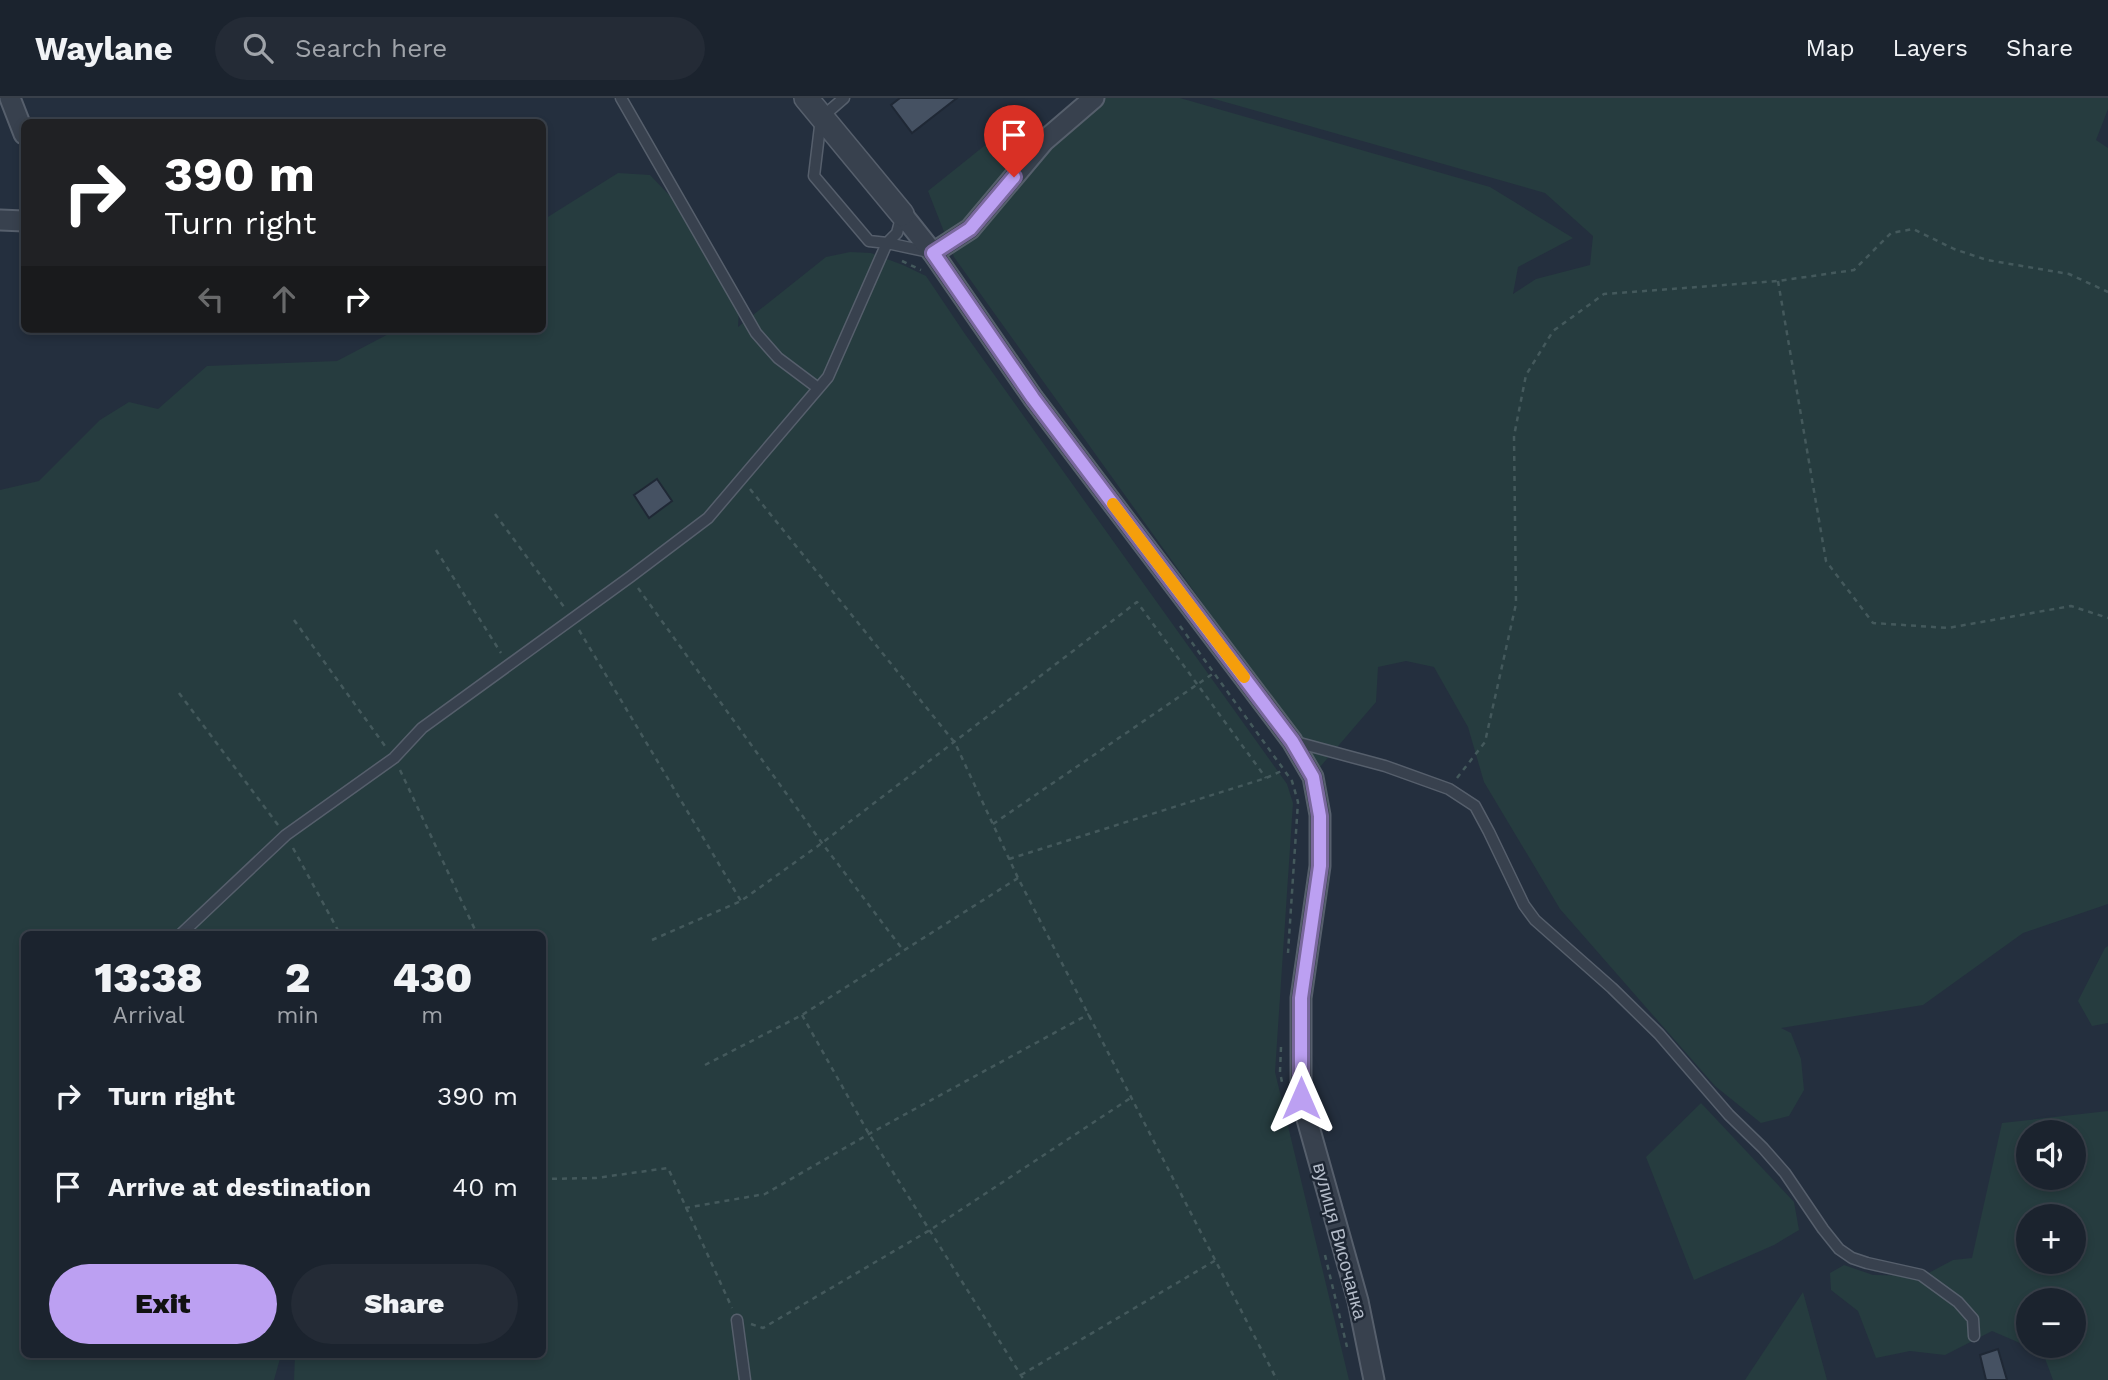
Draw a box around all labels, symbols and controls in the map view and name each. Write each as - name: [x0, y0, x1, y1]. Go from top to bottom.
- search box: [215, 17, 705, 80]
- text: Waylane: [35, 29, 173, 68]
- icon: search: [239, 29, 277, 67]
- text: Search here: [295, 33, 447, 63]
- text: Map: [1806, 34, 1854, 62]
- text: Layers: [1892, 34, 1968, 62]
- text: Share: [2006, 34, 2073, 62]
- pin: [984, 105, 1044, 177]
- icon: arrive: [995, 116, 1033, 154]
- text: 390 m: [164, 145, 315, 203]
- icon: right: [49, 147, 140, 238]
- text: Turn right: [164, 204, 316, 242]
- icon: left: [192, 280, 230, 318]
- icon: ahead: [265, 280, 303, 318]
- icon: right: [338, 280, 376, 318]
- text: 13:38: [95, 953, 203, 1002]
- text: 2: [285, 953, 310, 1002]
- text: 430: [392, 953, 472, 1002]
- text: Arrival: [113, 1002, 185, 1029]
- text: min: [276, 1002, 319, 1029]
- text: m: [421, 1002, 443, 1029]
- position arrow: [1264, 1061, 1338, 1135]
- icon: right: [49, 1077, 87, 1115]
- text: Turn right: [108, 1081, 235, 1111]
- text: 390 m: [437, 1081, 518, 1111]
- map controls: [2016, 1120, 2086, 1358]
- button: sound: [2016, 1120, 2086, 1190]
- street label: вулиця Височанка: [1308, 1160, 1372, 1322]
- icon: arrive: [49, 1168, 87, 1206]
- text: Arrive at destination: [108, 1172, 371, 1202]
- text: 40 m: [452, 1172, 518, 1202]
- button: +: [2016, 1204, 2086, 1274]
- button: Exit: [49, 1264, 277, 1344]
- button: Share: [291, 1264, 518, 1344]
- button: −: [2016, 1288, 2086, 1358]

